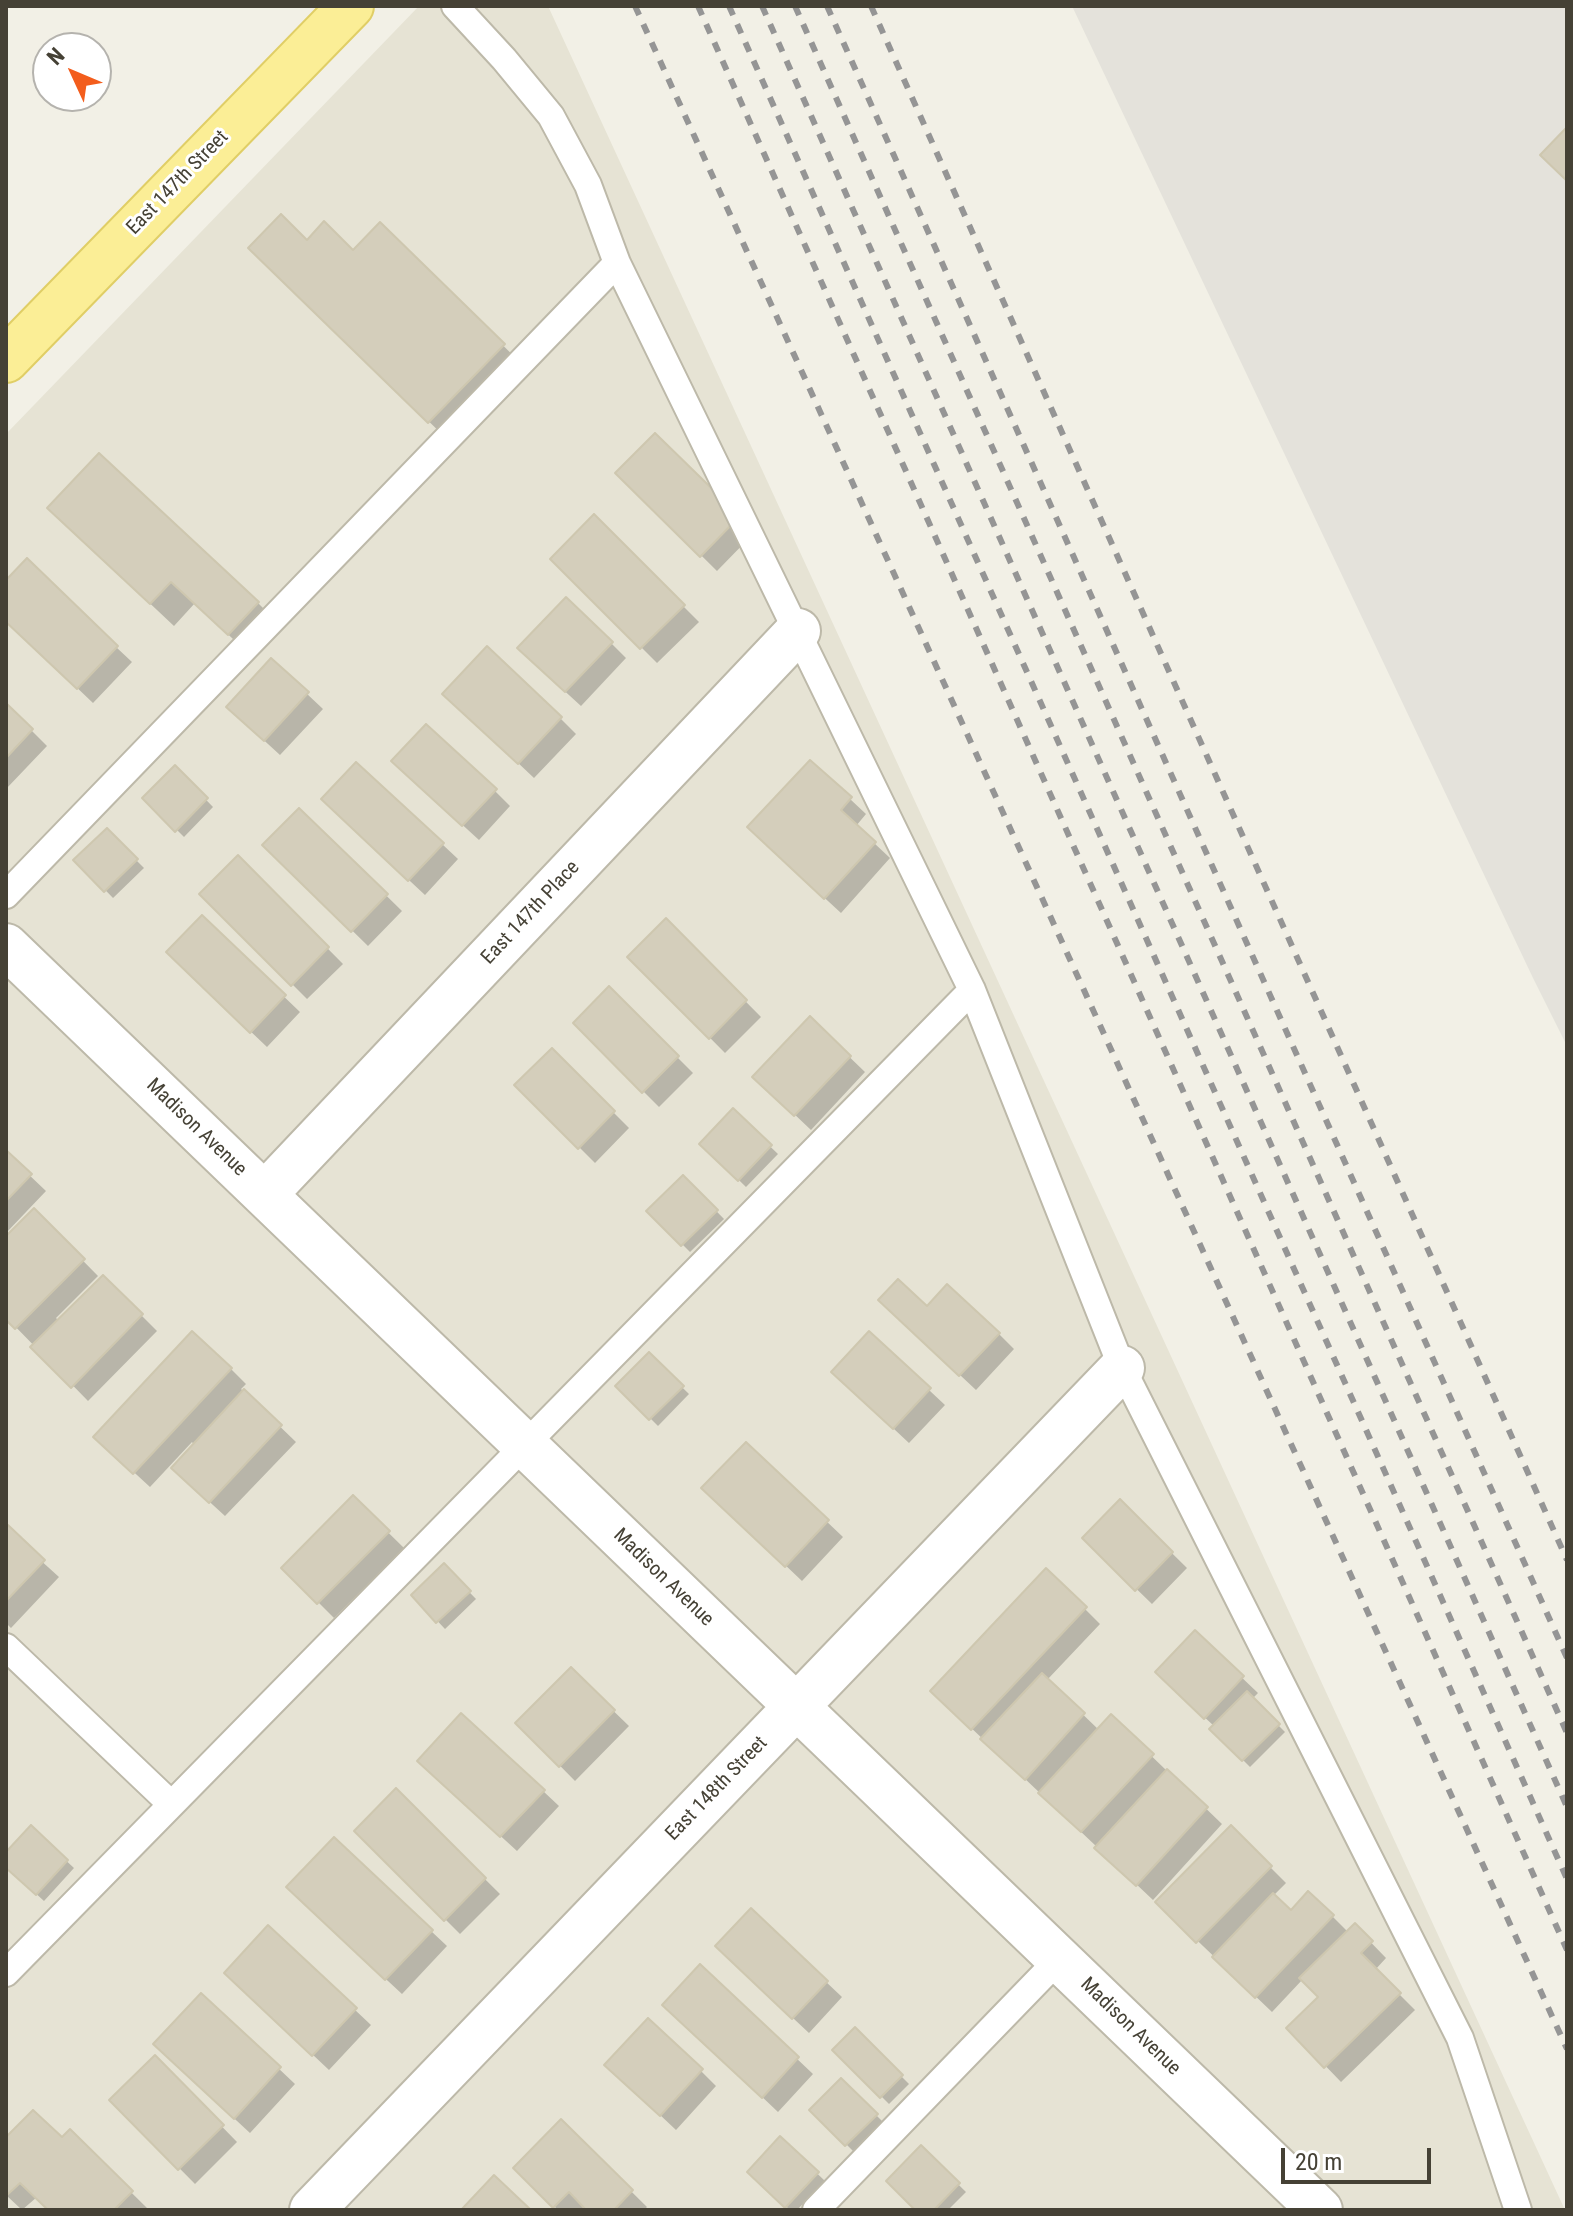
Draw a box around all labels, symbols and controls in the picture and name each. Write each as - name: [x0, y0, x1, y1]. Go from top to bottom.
- north arrow: [32, 32, 112, 112]
- text: N: [42, 43, 69, 70]
- street label: East 147th Street: [122, 126, 234, 240]
- street label: East 147th Place: [477, 856, 585, 970]
- street label: Madison Avenue: [141, 1074, 251, 1182]
- street label: Madison Avenue: [608, 1524, 718, 1632]
- street label: East 148th Street: [661, 1732, 773, 1846]
- street label: Madison Avenue: [1075, 1973, 1185, 2081]
- scale bar: [1285, 2132, 1435, 2182]
- text: 20 m: [1295, 2148, 1342, 2176]

